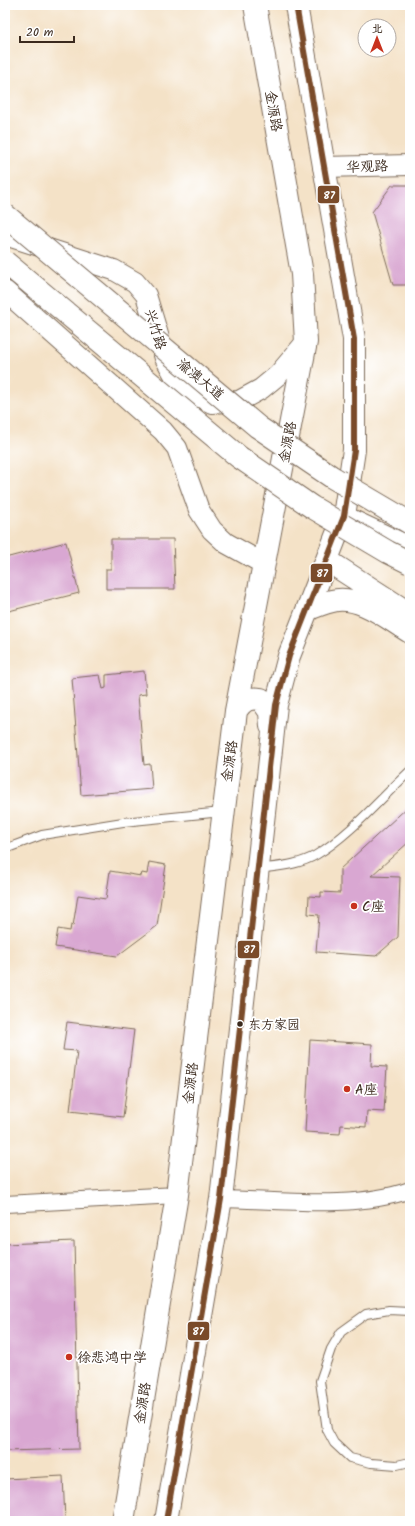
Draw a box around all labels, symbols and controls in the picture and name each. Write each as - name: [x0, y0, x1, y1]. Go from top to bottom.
- scale bar: [20, 18, 74, 44]
- north arrow: [357, 18, 397, 58]
- text: 北: [372, 20, 383, 38]
- text: 20 m: [26, 23, 54, 42]
- street label: 金源路: [259, 89, 287, 134]
- street label: 华观路: [346, 155, 388, 179]
- line badge: 87: [317, 185, 340, 204]
- text: 87: [323, 187, 336, 205]
- street label: 兴竹路: [138, 306, 172, 353]
- street label: 渝澳大道: [172, 353, 229, 406]
- street label: 金源路: [273, 419, 303, 465]
- line badge: 87: [310, 563, 333, 583]
- text: 87: [316, 565, 329, 583]
- street label: 金源路: [216, 739, 244, 783]
- place label: C座: [362, 896, 384, 918]
- marker: C座: [349, 901, 359, 911]
- line badge: 87: [237, 940, 260, 959]
- text: 87: [243, 941, 256, 959]
- place label: 东方家园: [248, 1015, 300, 1036]
- marker: 东方家园: [235, 1019, 245, 1029]
- street label: 金源路: [178, 1061, 204, 1105]
- place label: A座: [355, 1079, 378, 1101]
- marker: A座: [342, 1084, 352, 1094]
- line badge: 87: [187, 1321, 210, 1341]
- text: 87: [192, 1323, 205, 1341]
- place label: 徐悲鸿中学: [77, 1347, 147, 1369]
- marker: 徐悲鸿中学: [64, 1352, 74, 1362]
- street label: 金源路: [129, 1381, 157, 1426]

